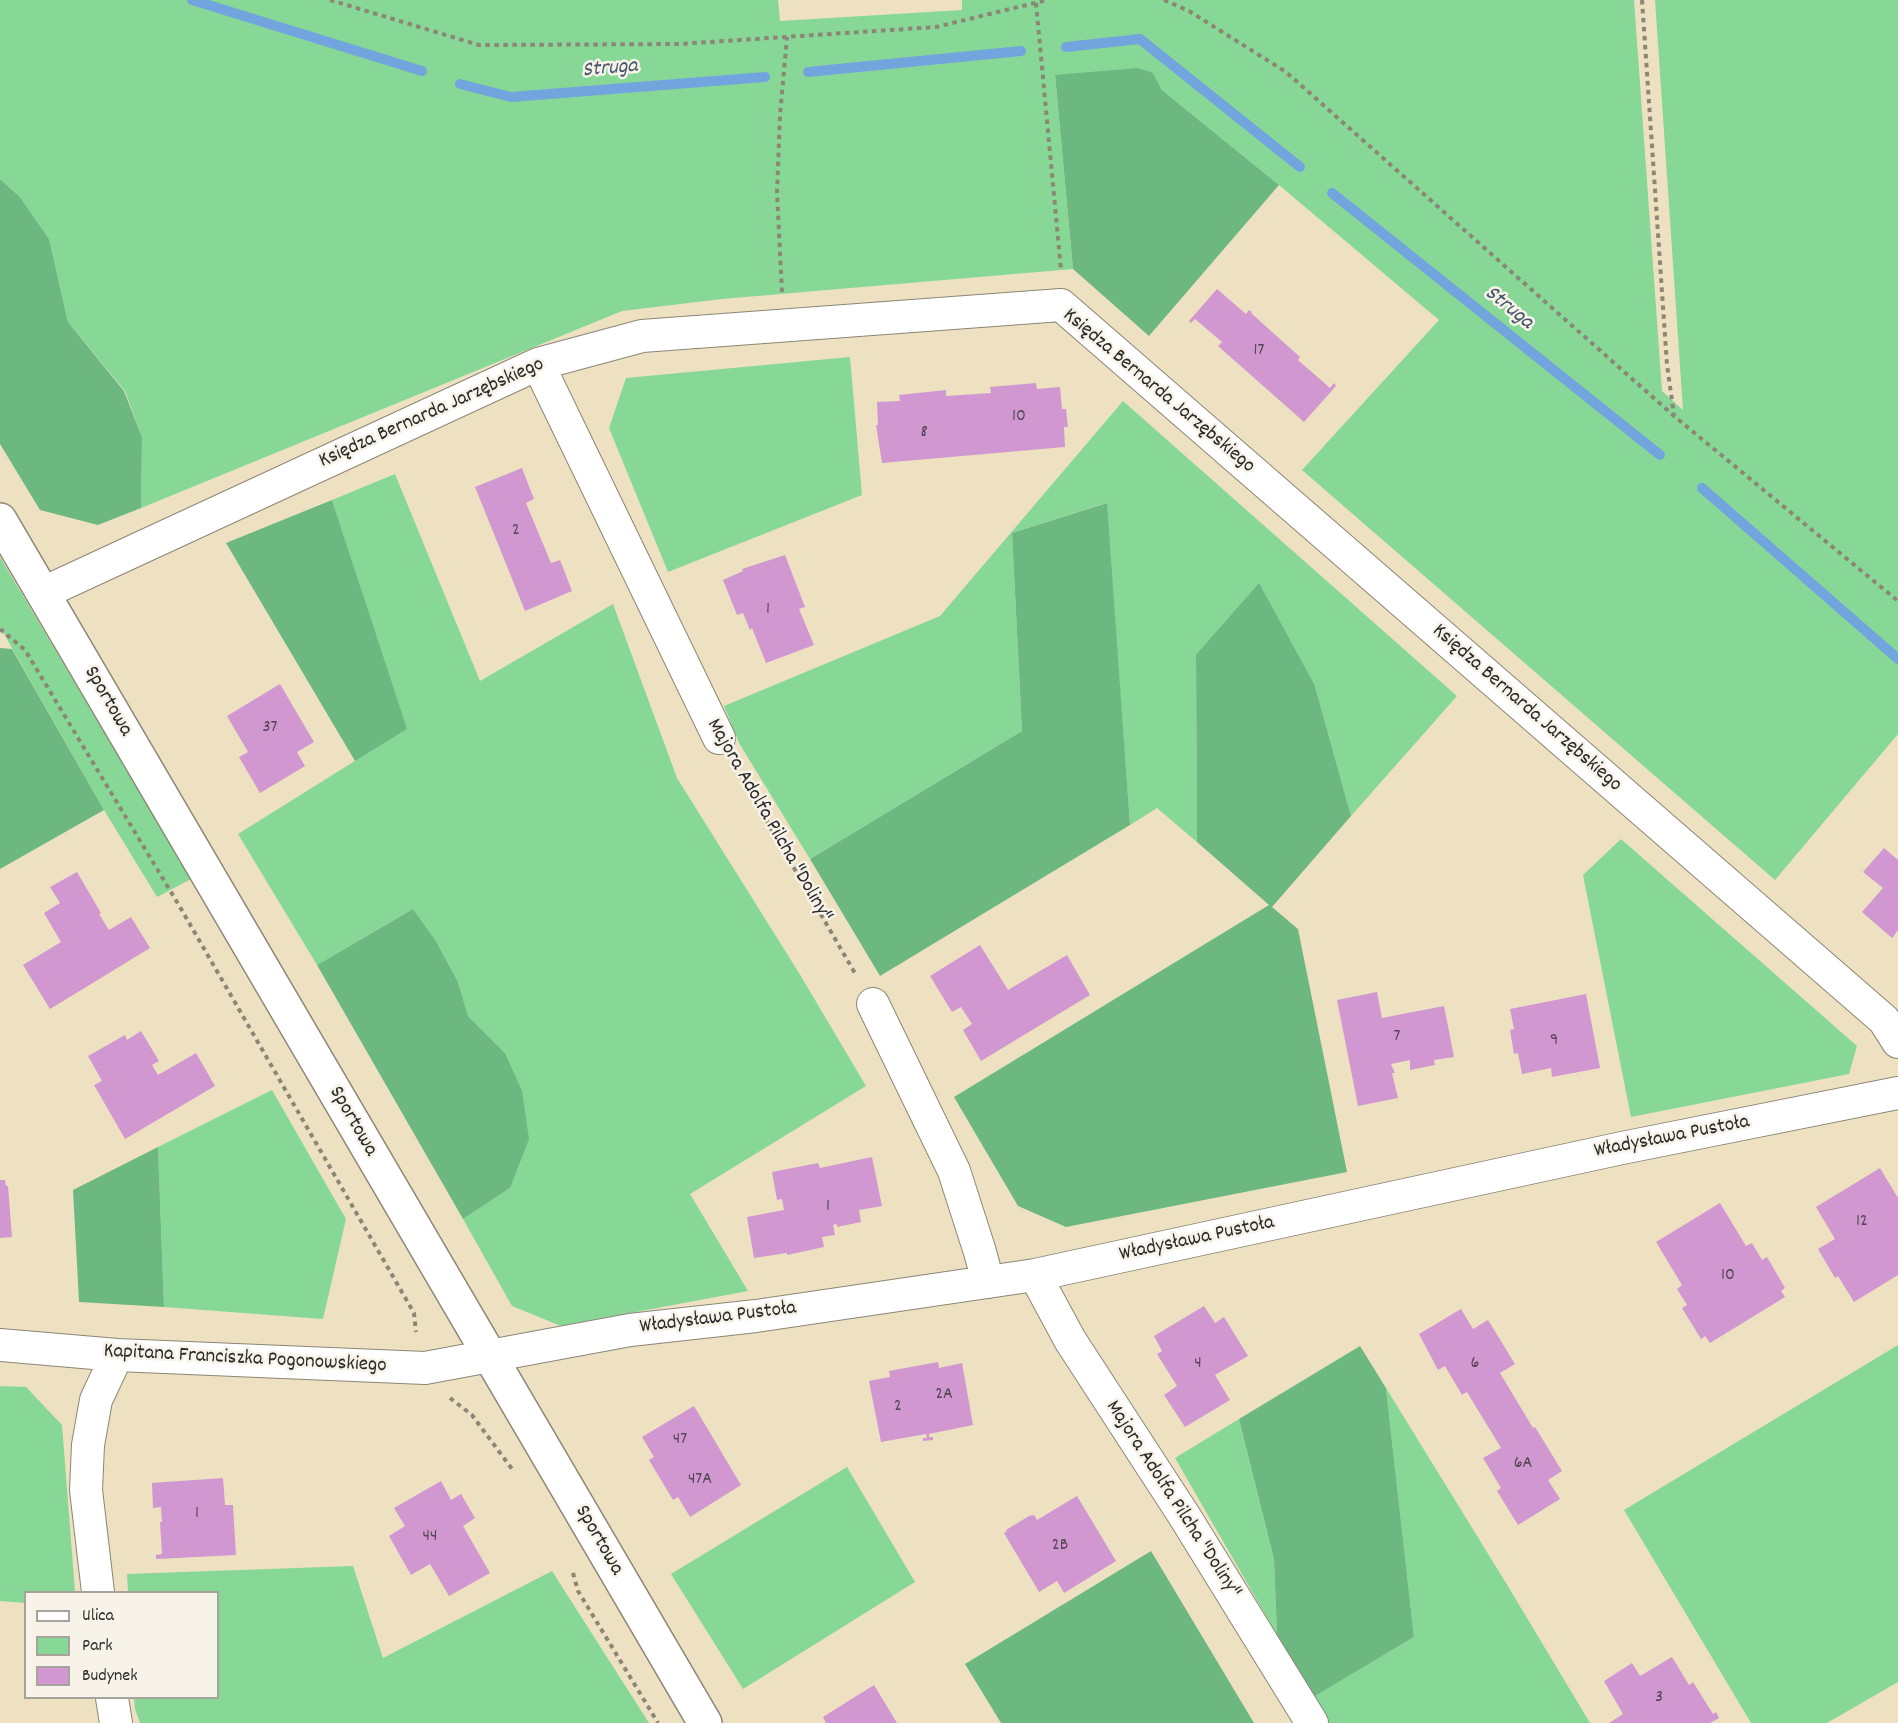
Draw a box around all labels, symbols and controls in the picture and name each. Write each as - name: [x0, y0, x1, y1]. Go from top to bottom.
- water label: Struga: [581, 54, 639, 86]
- water label: Struga: [1478, 281, 1538, 337]
- street label: Księdza Bernarda Jarzębskiego: [1057, 304, 1259, 480]
- house number: 17: [1254, 341, 1264, 363]
- street label: Księdza Bernarda Jarzębskiego: [316, 353, 548, 475]
- house number: 10: [1012, 407, 1026, 429]
- house number: 8: [920, 423, 928, 445]
- house number: 2: [512, 521, 520, 543]
- house number: 1: [766, 600, 770, 622]
- street label: Księdza Bernarda Jarzębskiego: [1426, 620, 1626, 798]
- street label: Sportowa: [77, 663, 137, 741]
- street label: Majora Adolfa Pilcha "Doliny": [699, 715, 837, 927]
- house number: 37: [263, 718, 277, 740]
- house number: 7: [1394, 1027, 1400, 1049]
- house number: 9: [1550, 1031, 1558, 1053]
- street label: Sportowa: [322, 1083, 382, 1161]
- street label: Władysława Pustoła: [1592, 1111, 1752, 1165]
- house number: 1: [826, 1197, 830, 1219]
- street label: Władysława Pustoła: [1117, 1211, 1277, 1269]
- house number: 12: [1856, 1212, 1868, 1234]
- house number: 10: [1721, 1266, 1735, 1288]
- street label: Władysława Pustoła: [638, 1297, 798, 1341]
- street label: Kapitana Franciszka Pogonowskiego: [103, 1340, 387, 1380]
- house number: 4: [1194, 1354, 1202, 1376]
- house number: 6: [1471, 1354, 1479, 1376]
- house number: 2A: [935, 1385, 953, 1407]
- house number: 2: [894, 1397, 902, 1419]
- street label: Majora Adolfa Pilcha "Doliny": [1099, 1397, 1245, 1603]
- house number: 47: [673, 1430, 687, 1452]
- house number: 6A: [1514, 1454, 1532, 1476]
- house number: 47A: [688, 1470, 712, 1492]
- street label: Sportowa: [568, 1502, 628, 1580]
- house number: 1: [195, 1504, 199, 1526]
- house number: 44: [423, 1527, 437, 1549]
- house number: 2B: [1052, 1536, 1068, 1558]
- legend: [24, 1591, 219, 1699]
- text: Ulica: [82, 1604, 114, 1629]
- text: Park: [82, 1634, 113, 1659]
- text: Budynek: [82, 1664, 138, 1689]
- house number: 3: [1655, 1688, 1663, 1710]

